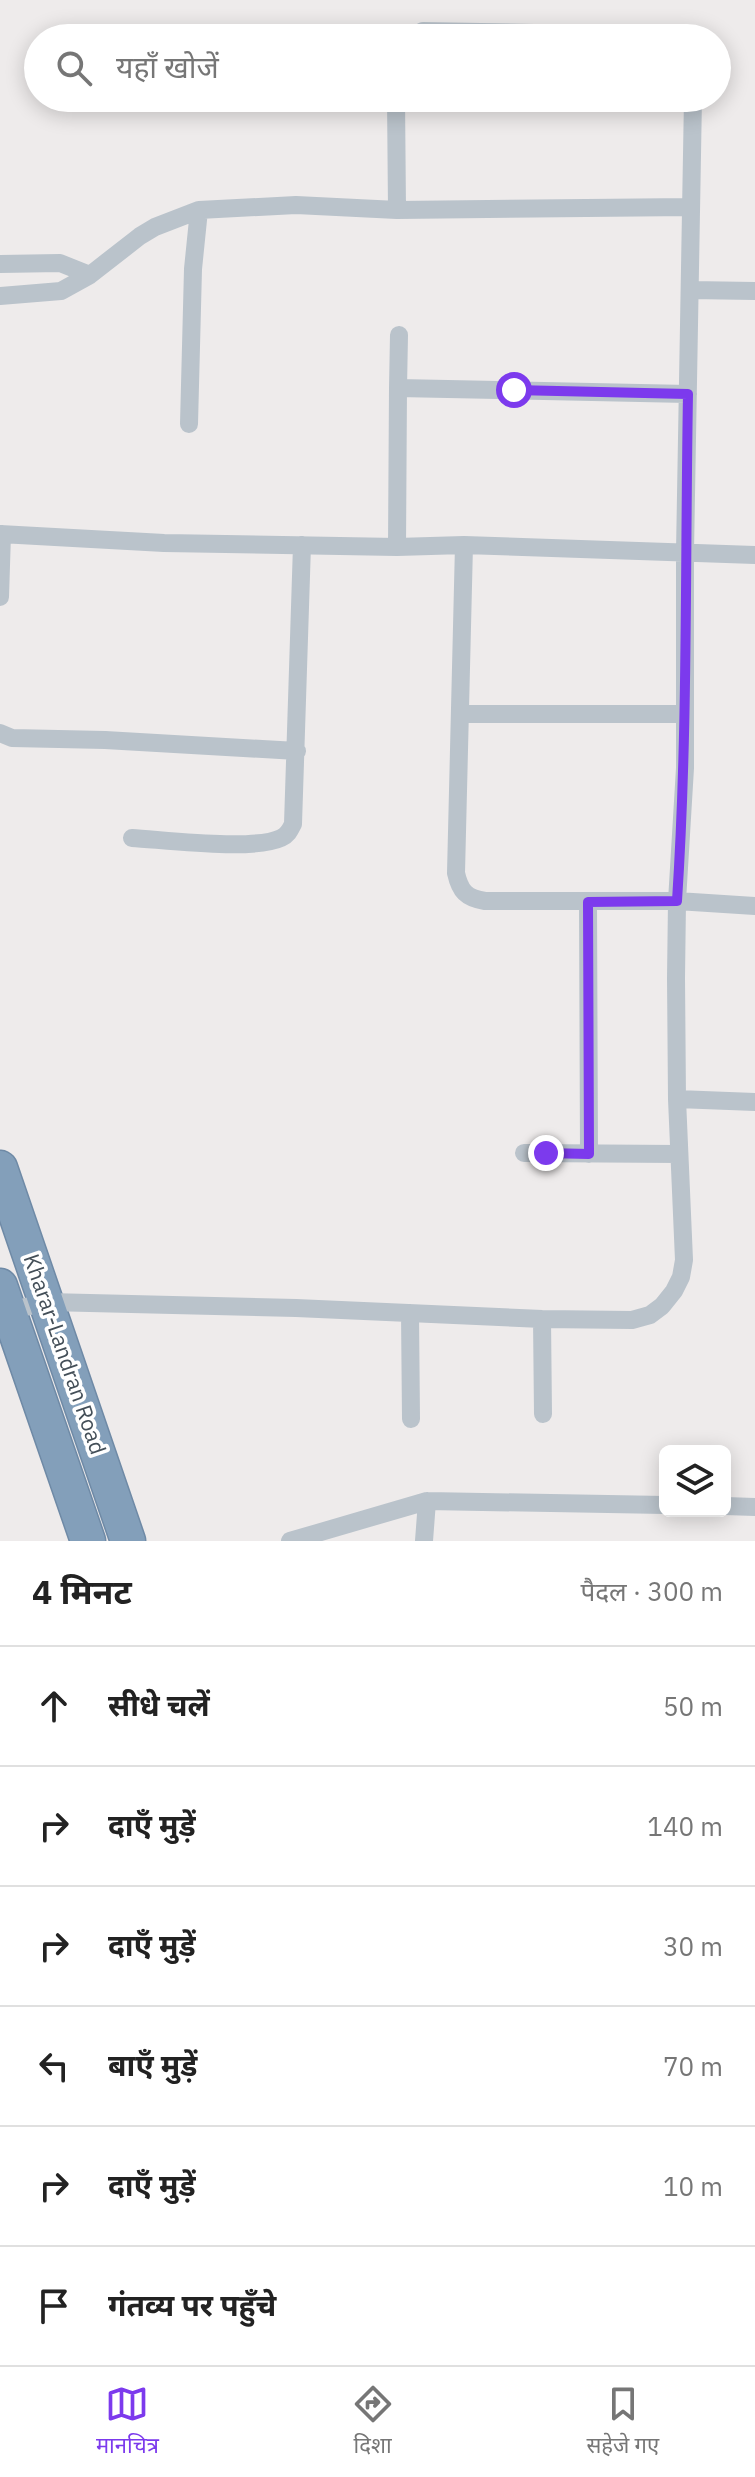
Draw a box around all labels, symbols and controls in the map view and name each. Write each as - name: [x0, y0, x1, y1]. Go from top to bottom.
- search box: [24, 24, 731, 112]
- icon: search: [52, 46, 96, 90]
- text: यहाँ खोजें: [116, 47, 219, 86]
- route start: [496, 372, 532, 408]
- route end: [528, 1135, 564, 1171]
- street label: Kharar-Landran Road: [18, 1250, 113, 1458]
- map controls: [659, 1445, 731, 1517]
- button: layers: [659, 1445, 731, 1517]
- text: 4 मिनट: [32, 1569, 132, 1613]
- text: पैदल · 300 m: [580, 1574, 723, 1608]
- icon: ahead: [32, 1684, 76, 1728]
- text: सीधे चलें: [108, 1685, 210, 1724]
- text: 50 m: [663, 1689, 723, 1723]
- icon: right: [32, 1804, 76, 1848]
- text: दाएँ मुड़ें: [108, 1805, 196, 1844]
- text: 140 m: [647, 1809, 723, 1843]
- icon: right: [32, 1924, 76, 1968]
- text: दाएँ मुड़ें: [108, 1925, 196, 1964]
- text: 30 m: [663, 1929, 723, 1963]
- icon: left: [32, 2044, 76, 2088]
- text: बाएँ मुड़ें: [108, 2045, 197, 2084]
- text: 70 m: [663, 2049, 723, 2083]
- icon: right: [32, 2164, 76, 2208]
- text: दाएँ मुड़ें: [108, 2165, 196, 2204]
- text: 10 m: [663, 2169, 723, 2203]
- icon: arrive: [32, 2284, 76, 2328]
- text: गंतव्य पर पहुँचे: [108, 2285, 276, 2324]
- tab: मानचित्र: [96, 2382, 159, 2462]
- tab: दिशा: [351, 2382, 395, 2462]
- tab: सहेजे गए: [586, 2382, 659, 2462]

